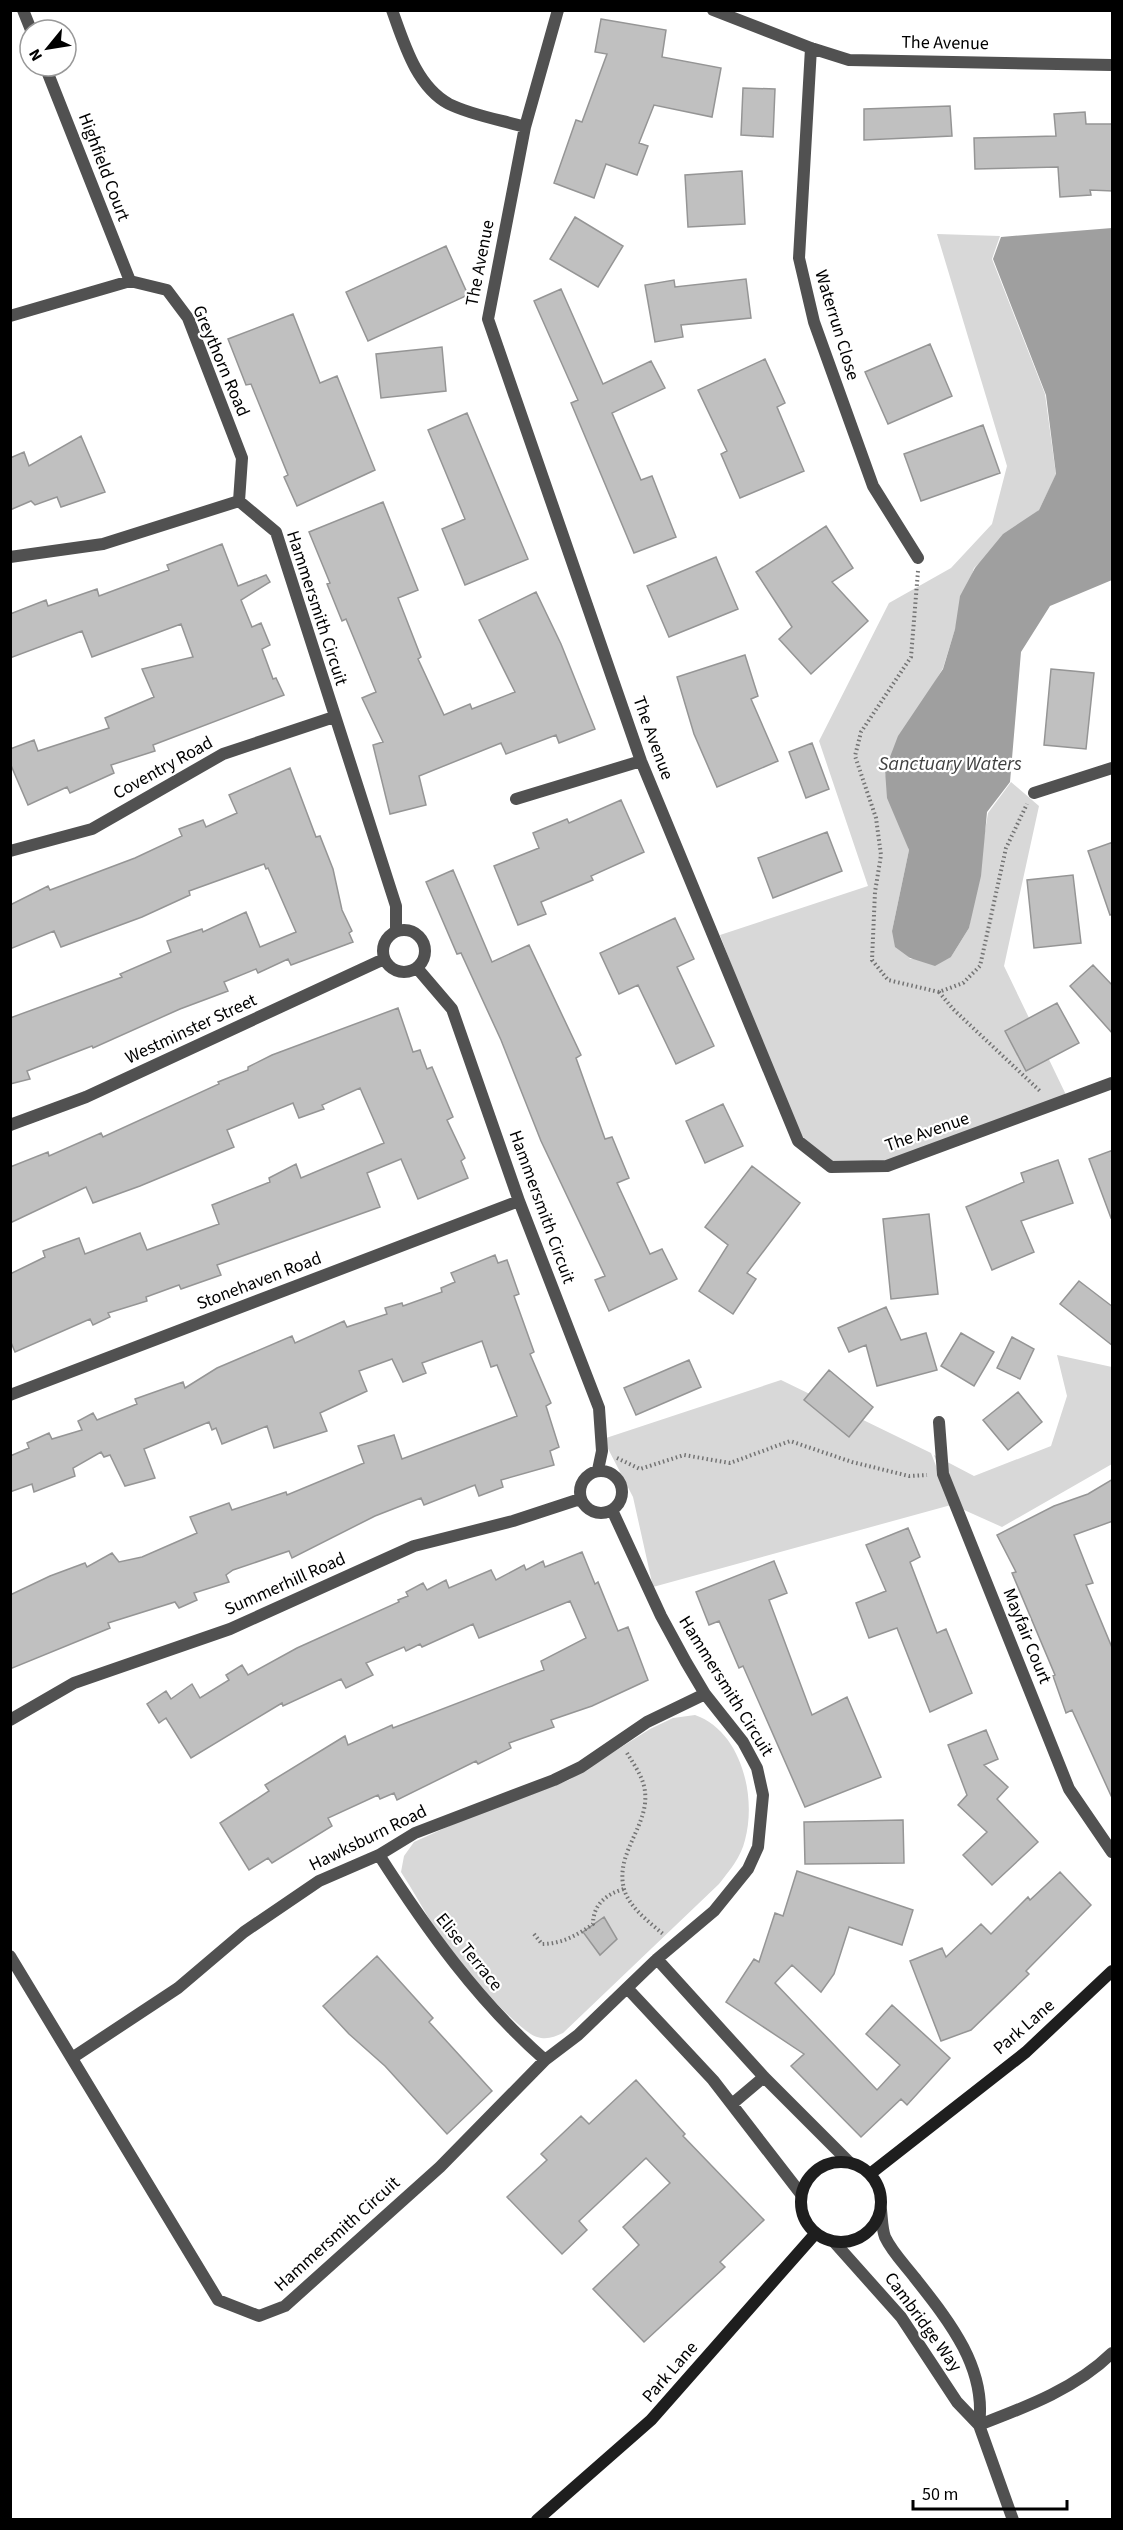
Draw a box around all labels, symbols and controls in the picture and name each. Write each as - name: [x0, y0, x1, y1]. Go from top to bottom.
- north arrow: [18, 18, 78, 78]
- street label: The Avenue: [901, 30, 989, 56]
- text: N: [24, 45, 48, 65]
- street label: Highfield Court: [72, 109, 136, 225]
- street label: The Avenue: [459, 218, 501, 308]
- street label: Waterrun Close: [808, 267, 866, 383]
- street label: Greythorn Road: [186, 302, 256, 420]
- street label: Hammersmith Circuit: [280, 527, 354, 689]
- street label: The Avenue: [626, 693, 680, 783]
- street label: Coventry Road: [109, 730, 217, 806]
- water label: Sanctuary Waters: [878, 750, 1022, 778]
- street label: Westminster Street: [121, 988, 261, 1070]
- street label: The Avenue: [882, 1106, 972, 1158]
- street label: Hammersmith Circuit: [503, 1127, 581, 1287]
- street label: Stonehaven Road: [193, 1246, 325, 1316]
- street label: Summerhill Road: [221, 1546, 349, 1622]
- street label: Mayfair Court: [996, 1585, 1058, 1687]
- street label: Hammersmith Circuit: [673, 1611, 779, 1761]
- street label: Hawksburn Road: [305, 1799, 431, 1877]
- street label: Elise Terrace: [430, 1908, 508, 1996]
- street label: Park Lane: [988, 1993, 1060, 2061]
- street label: Hammersmith Circuit: [269, 2171, 405, 2297]
- street label: Cambridge Way: [878, 2267, 968, 2377]
- street label: Park Lane: [636, 2336, 704, 2408]
- scale bar: [913, 2473, 1068, 2511]
- text: 50 m: [922, 2482, 958, 2507]

